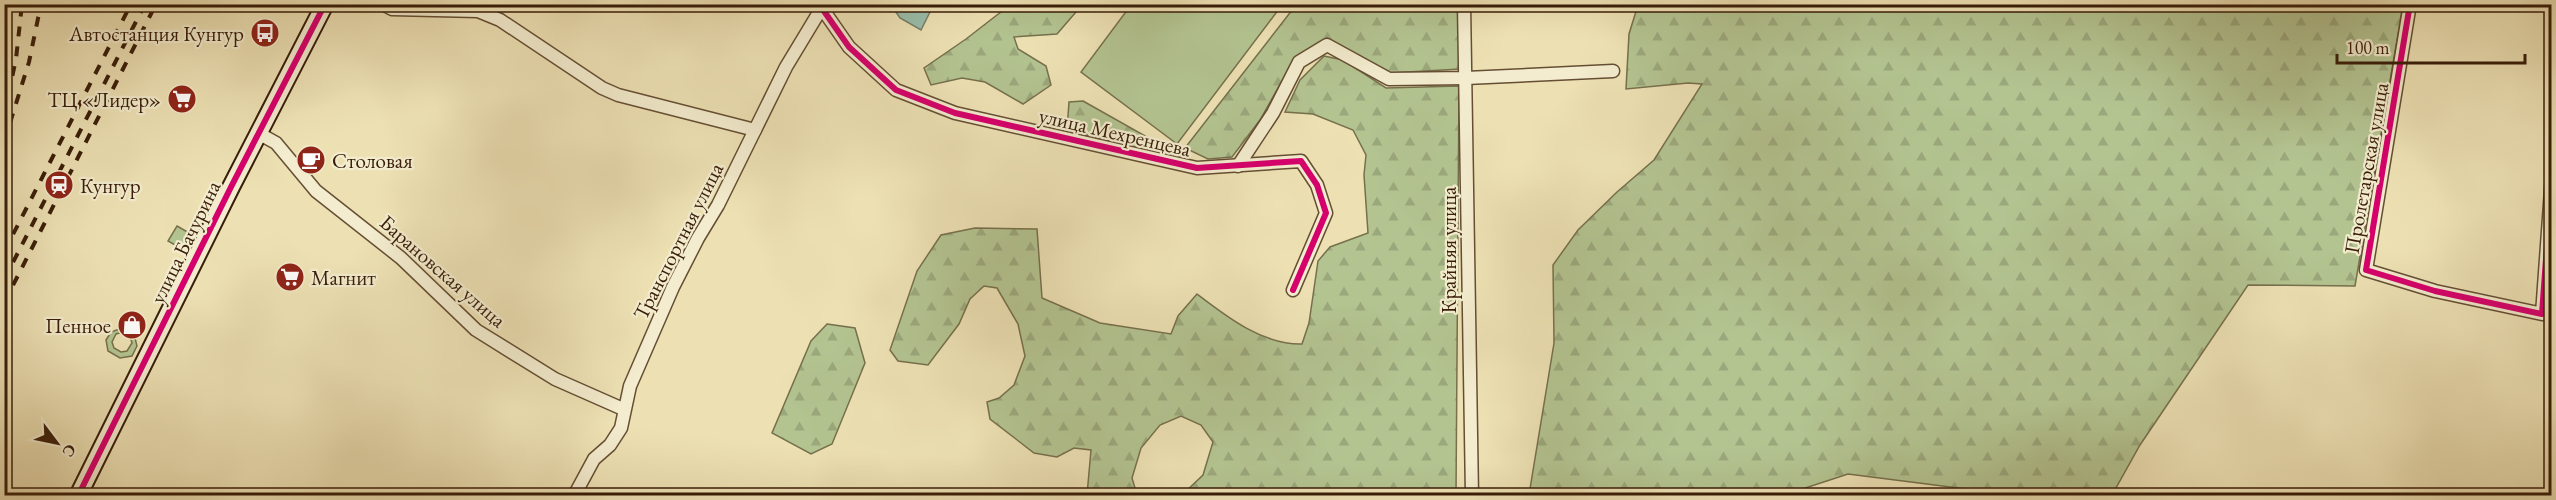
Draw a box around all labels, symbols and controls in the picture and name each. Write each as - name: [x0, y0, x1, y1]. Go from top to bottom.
- bus stop icon: Автостанция Кунгур: [249, 17, 281, 49]
- place label: Автостанция Кунгур: [68, 20, 244, 47]
- scale bar: [2337, 27, 2524, 65]
- text: 100 m: [2346, 36, 2390, 59]
- street label: Пролетарская улица: [2338, 80, 2394, 256]
- supermarket icon: ТЦ «Лидер»: [166, 83, 198, 115]
- place label: ТЦ «Лидер»: [47, 86, 161, 113]
- street label: улица Мехренцева: [1036, 101, 1194, 163]
- cafe icon: Столовая: [295, 144, 327, 176]
- place label: Столовая: [332, 147, 413, 174]
- street label: Транспортная улица: [627, 158, 729, 324]
- station icon: Кунгур: [43, 169, 75, 201]
- place label: Кунгур: [80, 172, 141, 199]
- street label: улица Бачурина: [144, 176, 227, 308]
- street label: Крайняя улица: [1435, 186, 1462, 313]
- street label: Барановская улица: [374, 209, 512, 334]
- supermarket icon: Магнит: [274, 261, 306, 293]
- place label: Магнит: [311, 264, 376, 291]
- shop icon: Пенное: [116, 309, 148, 341]
- place label: Пенное: [45, 312, 111, 339]
- north arrow: [27, 413, 87, 473]
- text: С: [57, 440, 81, 461]

